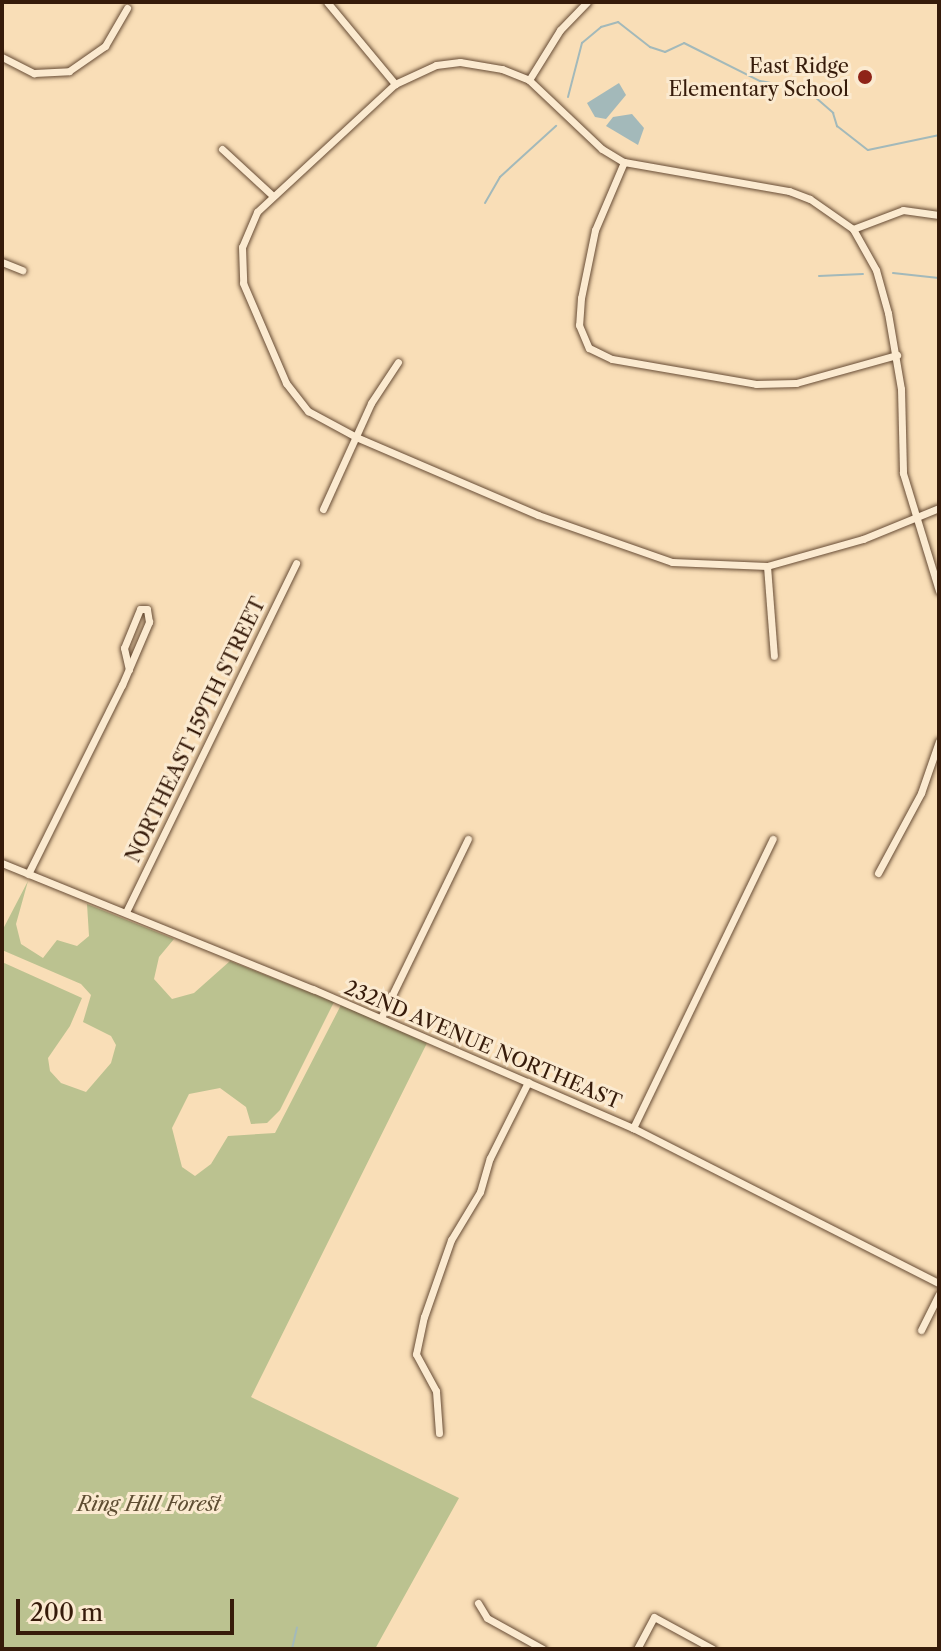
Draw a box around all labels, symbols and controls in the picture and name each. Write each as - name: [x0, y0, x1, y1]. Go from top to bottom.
- place label: East Ridge Elementary School: [668, 54, 849, 101]
- marker: East Ridge Elementary School: [856, 68, 874, 86]
- street label: NORTHEAST 159TH STREET: [121, 593, 271, 867]
- street label: 232ND AVENUE NORTHEAST: [341, 975, 625, 1115]
- park label: Ring Hill Forest: [77, 1492, 221, 1516]
- scale bar: [20, 1583, 238, 1633]
- text: 200 m: [30, 1598, 103, 1627]

